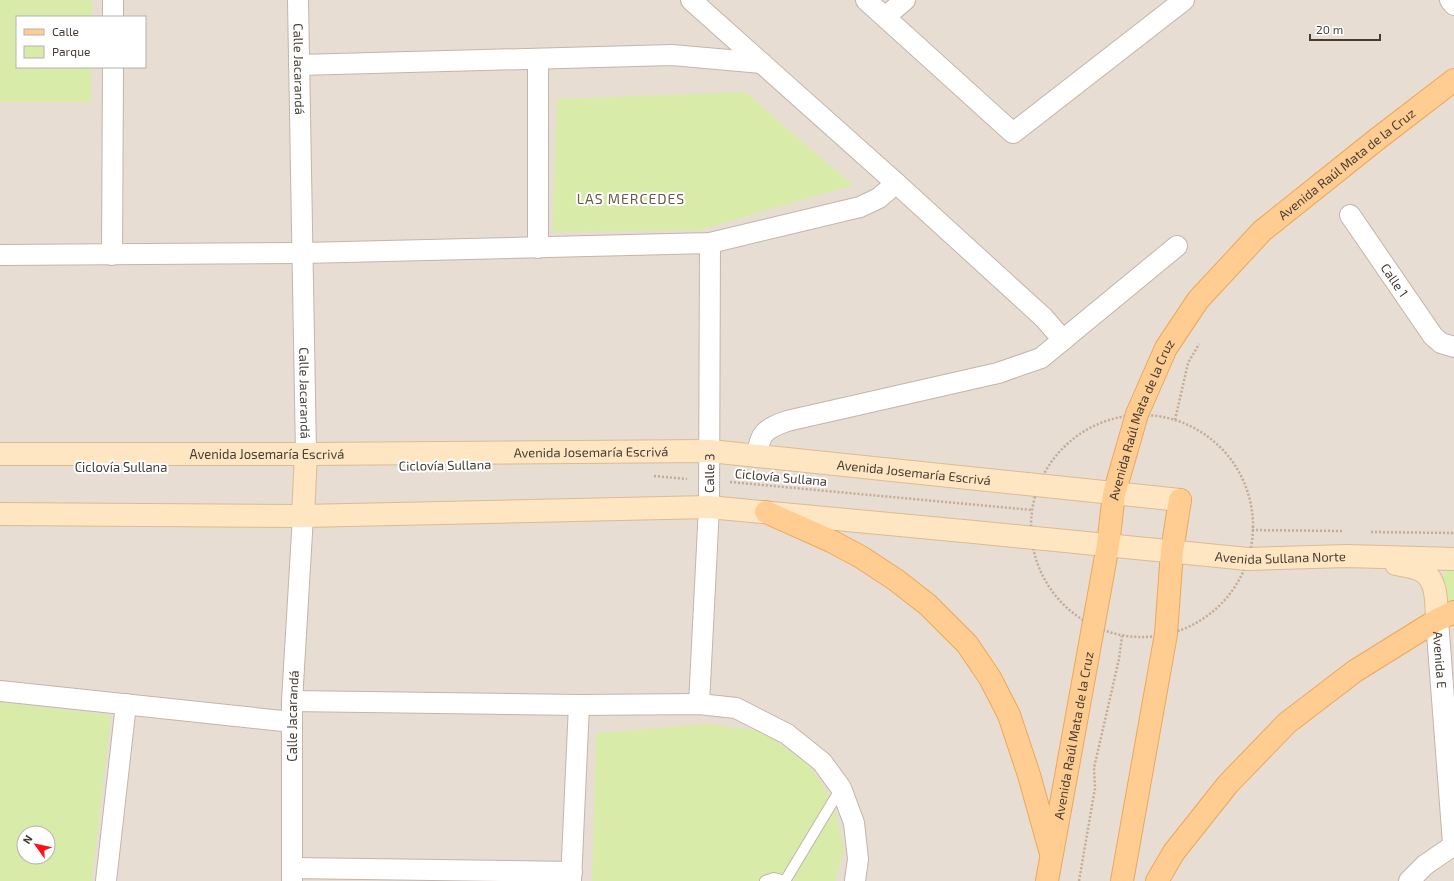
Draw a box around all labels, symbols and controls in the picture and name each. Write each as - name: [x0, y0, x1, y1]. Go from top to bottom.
- legend: [16, 16, 146, 68]
- scale bar: [1310, 16, 1380, 42]
- text: 20 m: [1316, 22, 1343, 36]
- street label: Calle Jacarandá: [290, 23, 308, 115]
- text: Calle: [52, 24, 79, 38]
- text: Parque: [52, 44, 90, 58]
- street label: Avenida Raúl Mata de la Cruz: [1275, 105, 1418, 223]
- district label: LAS MERCEDES: [577, 190, 685, 207]
- street label: Calle 1: [1378, 260, 1412, 300]
- street label: Avenida Raúl Mata de la Cruz: [1105, 336, 1178, 501]
- street label: Calle Jacarandá: [296, 347, 314, 439]
- street label: Avenida Josemaría Escrivá: [514, 443, 668, 460]
- street label: Avenida Josemaría Escrivá: [190, 446, 344, 462]
- street label: Calle 3: [701, 454, 717, 493]
- street label: Ciclovía Sullana: [399, 456, 491, 474]
- street label: Avenida Josemaría Escrivá: [836, 456, 992, 488]
- street label: Ciclovía Sullana: [75, 459, 167, 475]
- street label: Ciclovía Sullana: [734, 465, 828, 489]
- street label: Avenida Sullana Norte: [1214, 548, 1346, 567]
- street label: Avenida E: [1430, 631, 1450, 689]
- street label: Avenida Raúl Mata de la Cruz: [1050, 650, 1097, 821]
- street label: Calle Jacarandá: [284, 670, 302, 762]
- north arrow: [16, 825, 56, 865]
- text: N: [20, 832, 35, 846]

